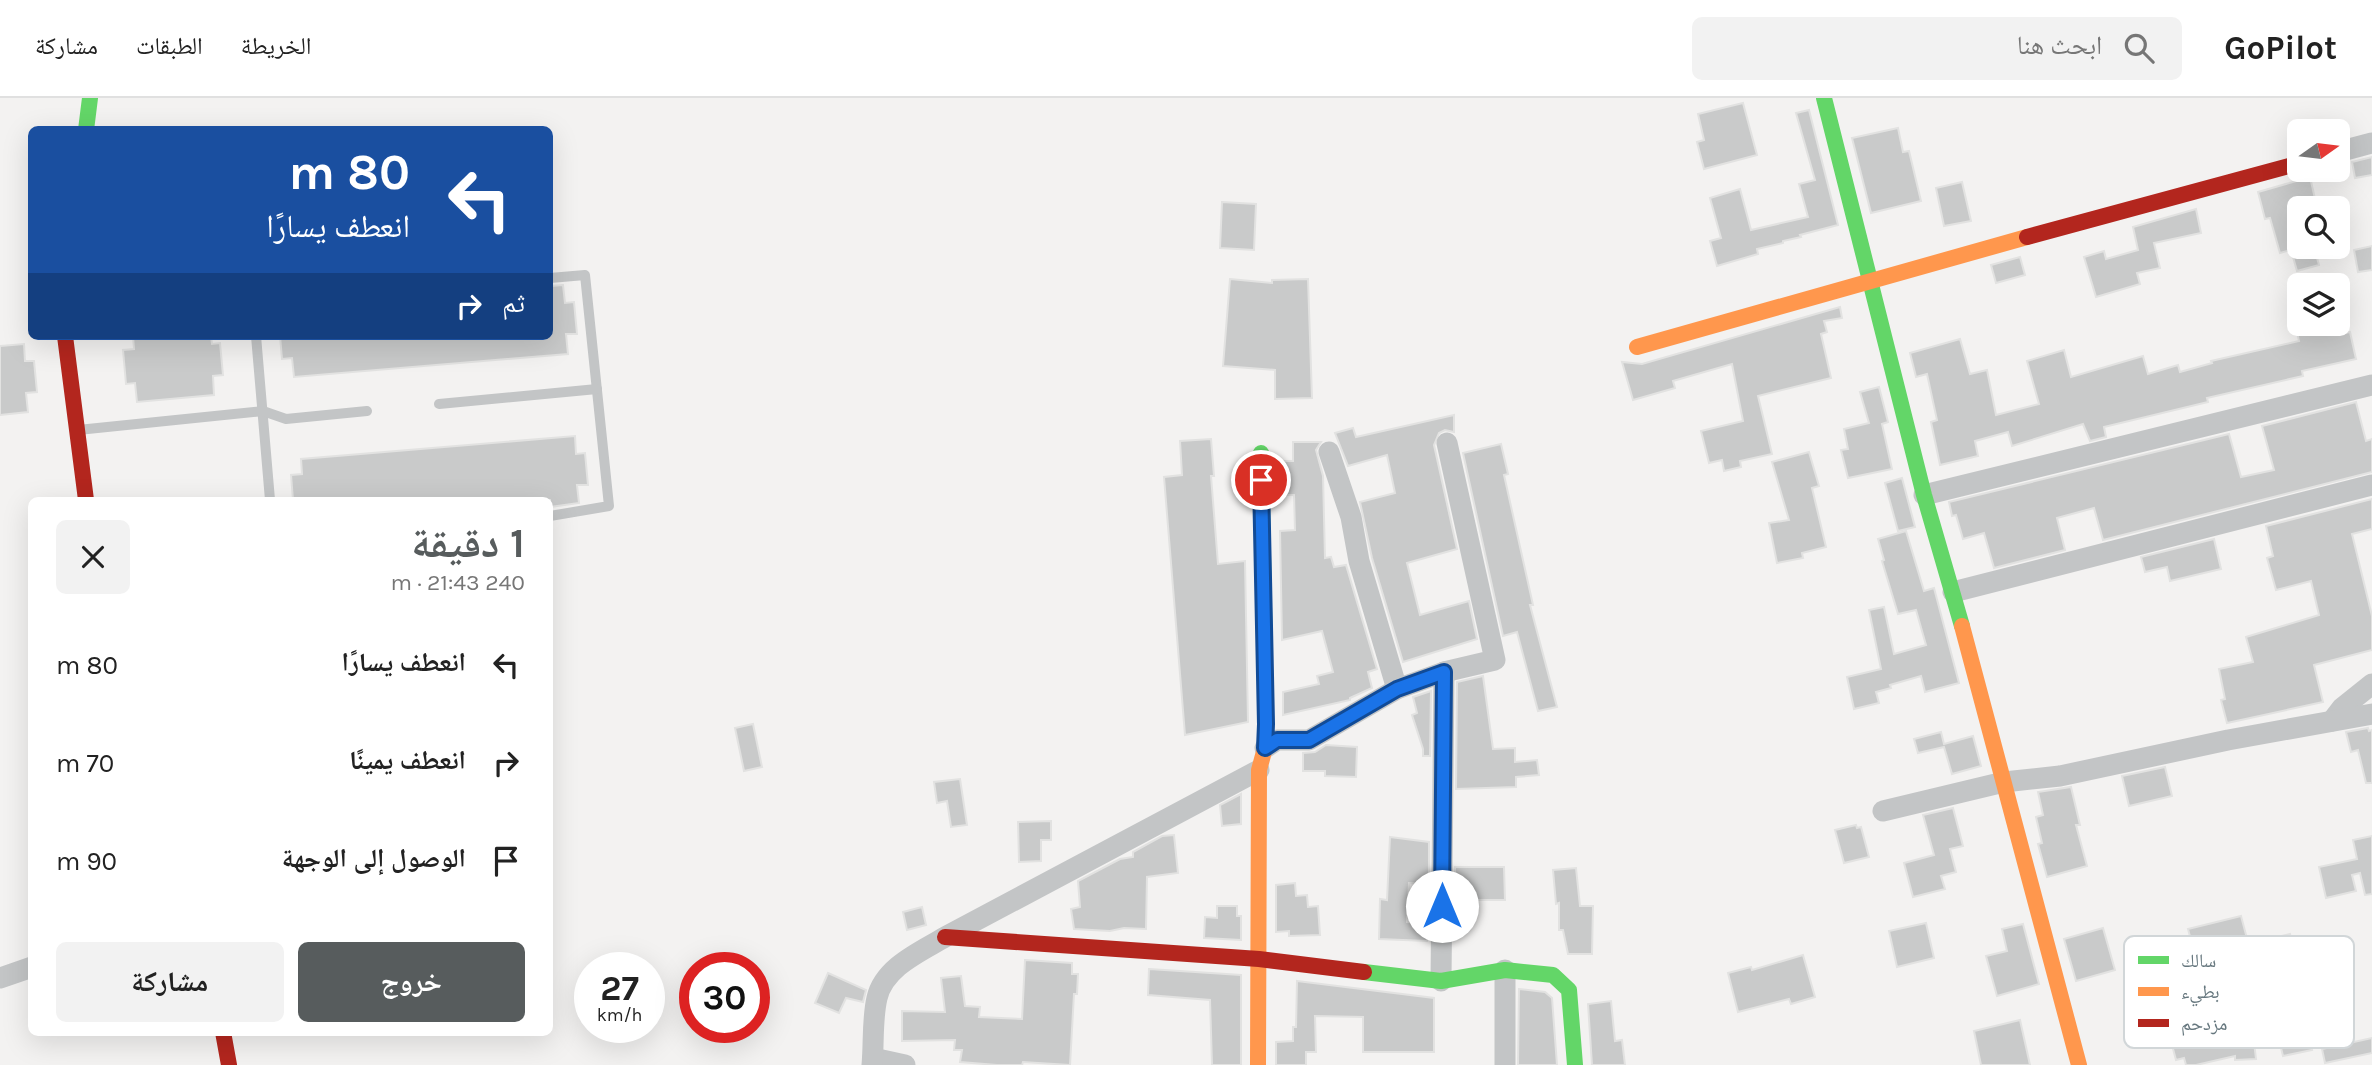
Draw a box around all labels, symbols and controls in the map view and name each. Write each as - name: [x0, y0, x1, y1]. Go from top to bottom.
- search box: [1692, 17, 2182, 80]
- icon: search: [2120, 29, 2158, 67]
- text: GoPilot: [2224, 29, 2337, 67]
- text: ابحث هنا: [2017, 30, 2102, 61]
- text: مشاركة: [35, 32, 98, 60]
- text: الطبقات: [136, 32, 203, 60]
- text: الخريطة: [241, 32, 311, 60]
- north arrow: [2287, 119, 2350, 182]
- map controls: [2287, 119, 2350, 336]
- text: 80 m: [288, 144, 410, 201]
- icon: left: [434, 154, 525, 245]
- button: search: [2287, 196, 2350, 259]
- text: انعطف يسارًا: [266, 208, 410, 245]
- button: layers: [2287, 273, 2350, 336]
- icon: right: [450, 287, 488, 325]
- text: ثم: [502, 288, 525, 319]
- pin: [1231, 450, 1291, 510]
- icon: arrive: [1242, 461, 1280, 499]
- text: 1 دقيقة: [411, 518, 525, 568]
- button: close: [56, 520, 130, 594]
- text: 240 m · 21:43: [390, 569, 525, 596]
- icon: left: [487, 646, 525, 684]
- text: انعطف يسارًا: [342, 647, 466, 678]
- text: 80 m: [56, 650, 118, 681]
- icon: right: [487, 744, 525, 782]
- text: انعطف يمينًا: [349, 745, 466, 776]
- text: 70 m: [56, 748, 114, 779]
- icon: arrive: [487, 842, 525, 880]
- text: الوصول إلى الوجهة: [282, 843, 466, 874]
- text: 90 m: [56, 846, 117, 877]
- position arrow: [1405, 869, 1479, 943]
- legend: [2124, 936, 2354, 1048]
- button: مشاركة: [56, 942, 284, 1022]
- button: خروج: [298, 942, 525, 1022]
- text: سالك: [2181, 950, 2216, 972]
- speed limit sign: 30: [679, 952, 770, 1043]
- text: 27: [600, 968, 639, 1009]
- text: بطيء: [2181, 981, 2220, 1007]
- text: km/h: [597, 1004, 642, 1026]
- text: مزدحم: [2181, 1013, 2227, 1036]

